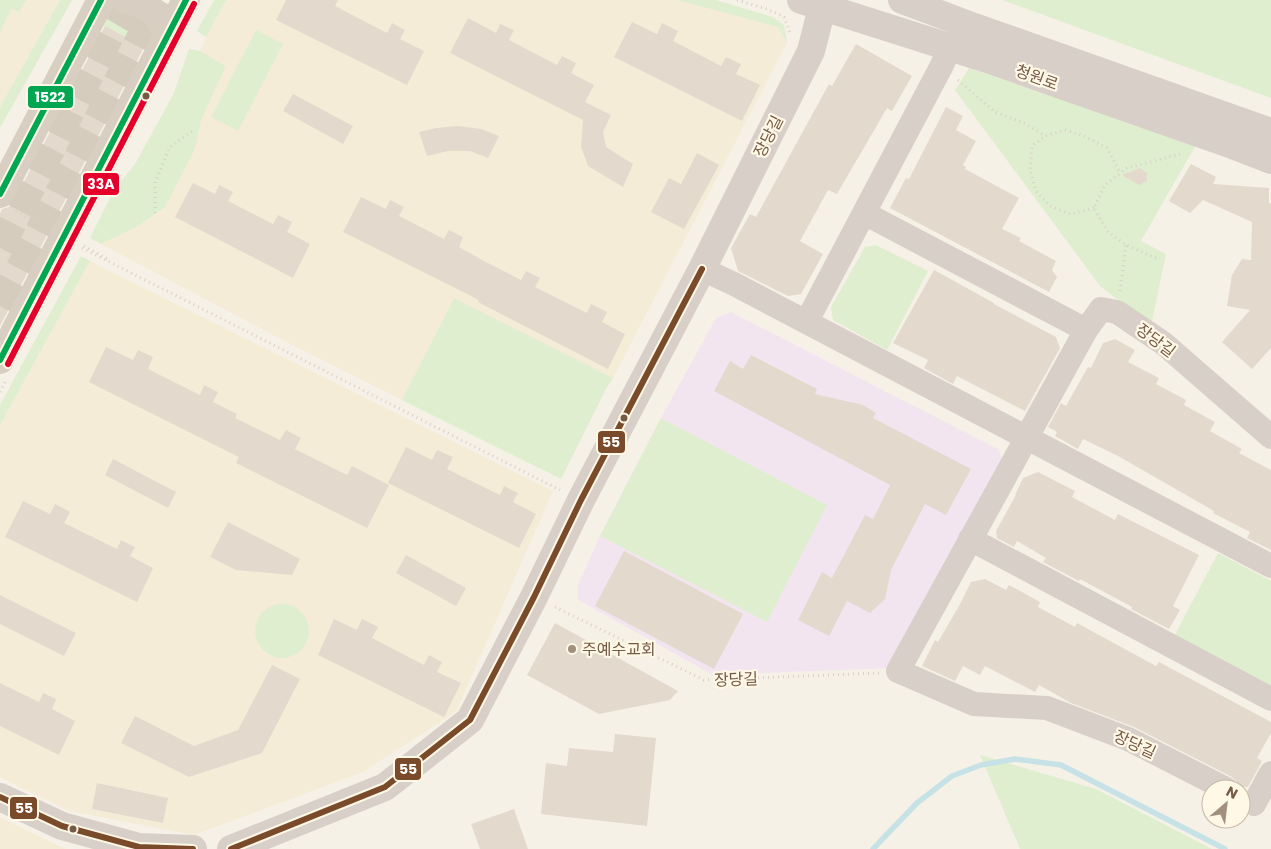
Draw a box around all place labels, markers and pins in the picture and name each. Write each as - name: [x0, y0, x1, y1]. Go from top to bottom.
- unlabelled marker: [141, 91, 151, 101]
- unlabelled marker: [619, 413, 629, 423]
- place label: 주예수교회: [582, 638, 656, 661]
- marker: 주예수교회: [566, 643, 578, 655]
- unlabelled marker: [68, 824, 78, 834]

